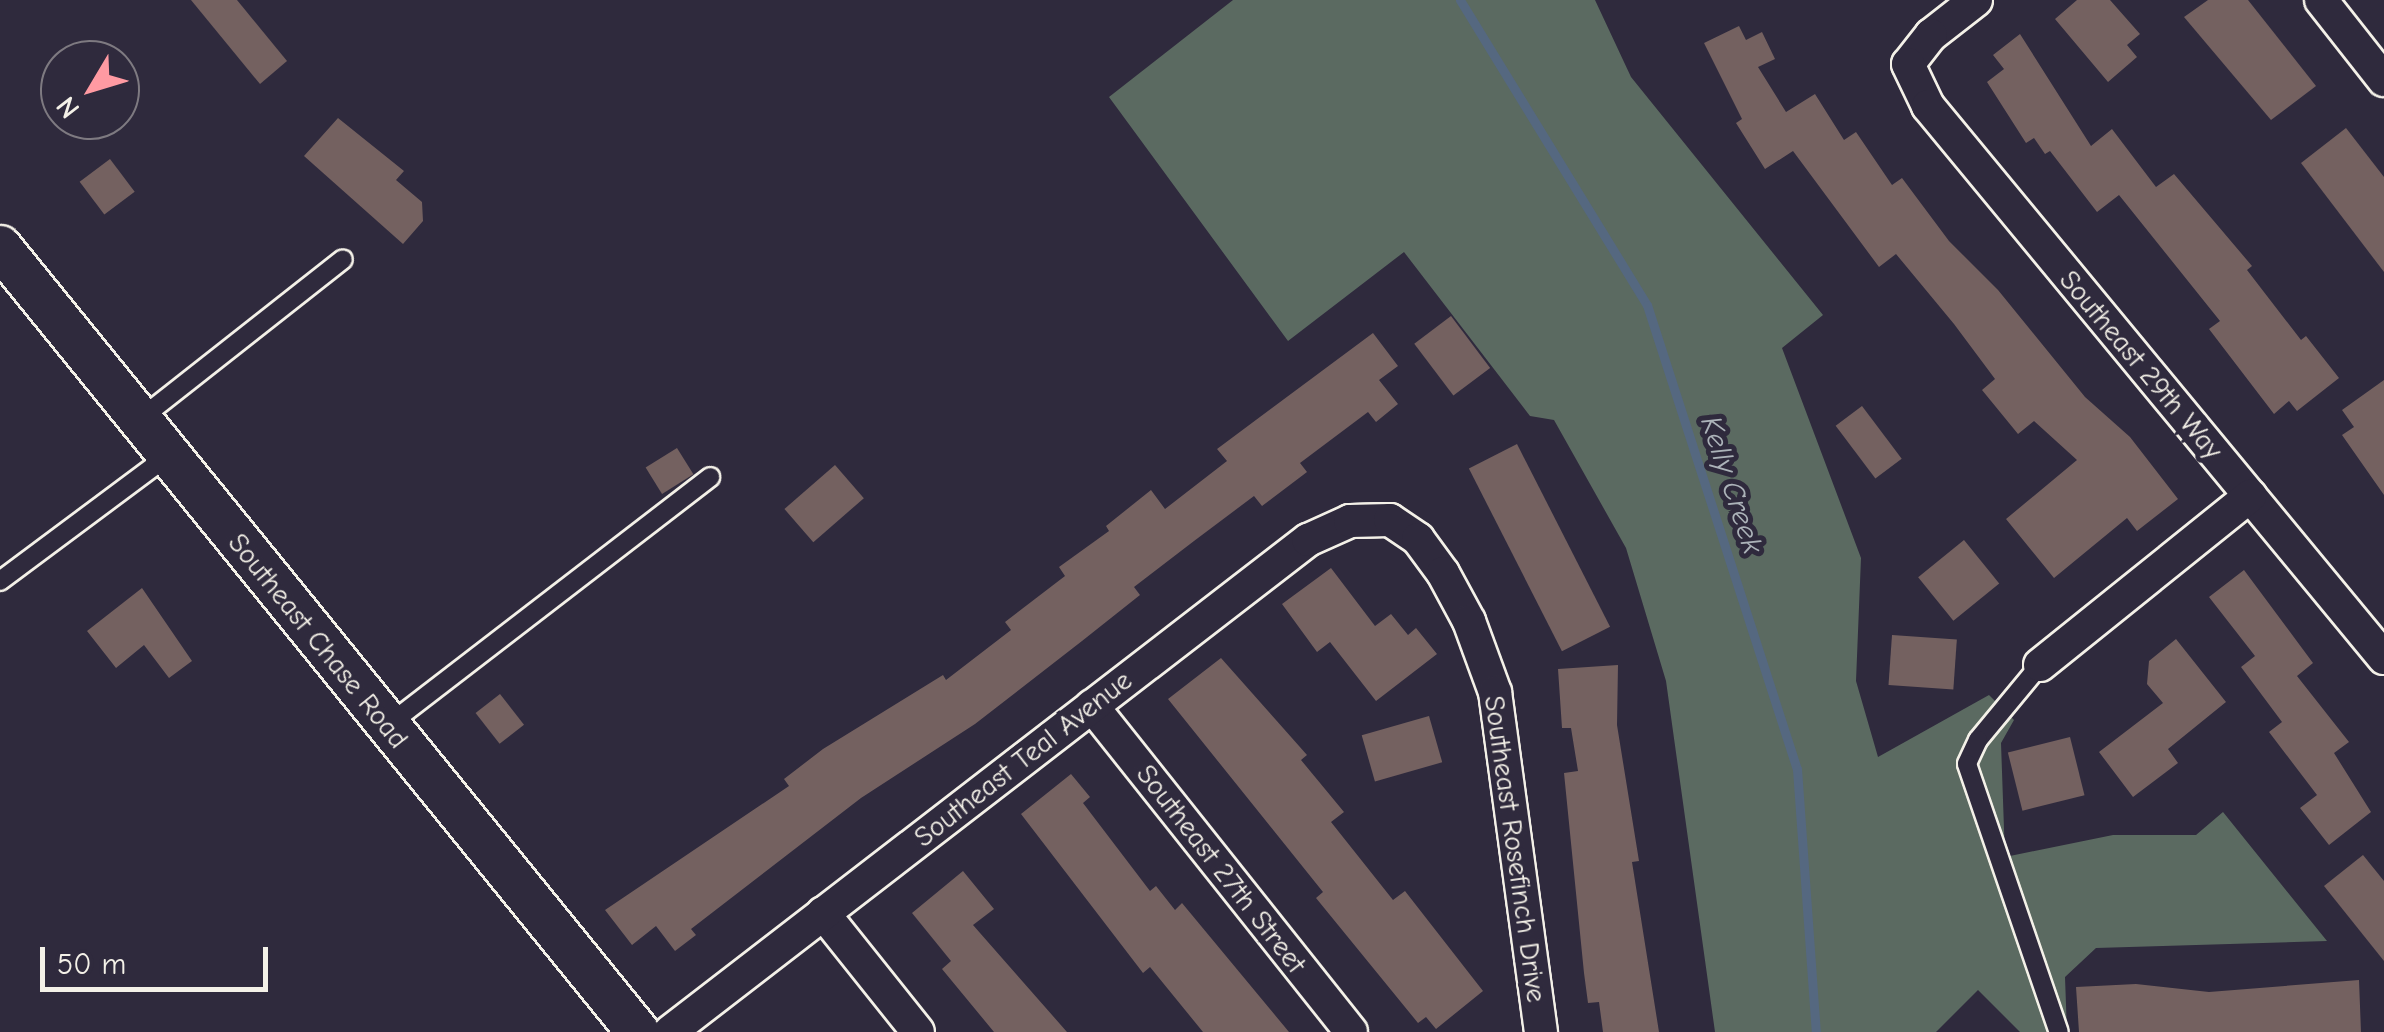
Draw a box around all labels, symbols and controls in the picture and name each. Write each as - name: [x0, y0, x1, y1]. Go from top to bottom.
- north arrow: [40, 40, 140, 140]
- text: N: [50, 90, 86, 124]
- street label: Southeast 29th Way: [2052, 264, 2230, 466]
- water label: Kelly Creek: [1692, 412, 1770, 558]
- street label: Southeast Chase Road: [221, 527, 415, 755]
- street label: Southeast Teal Avenue: [908, 664, 1138, 854]
- street label: Southeast Rosefinch Drive: [1477, 693, 1553, 1005]
- street label: Southeast 27th Street: [1129, 758, 1313, 980]
- scale bar: [45, 927, 272, 989]
- text: 50 m: [57, 947, 126, 982]

